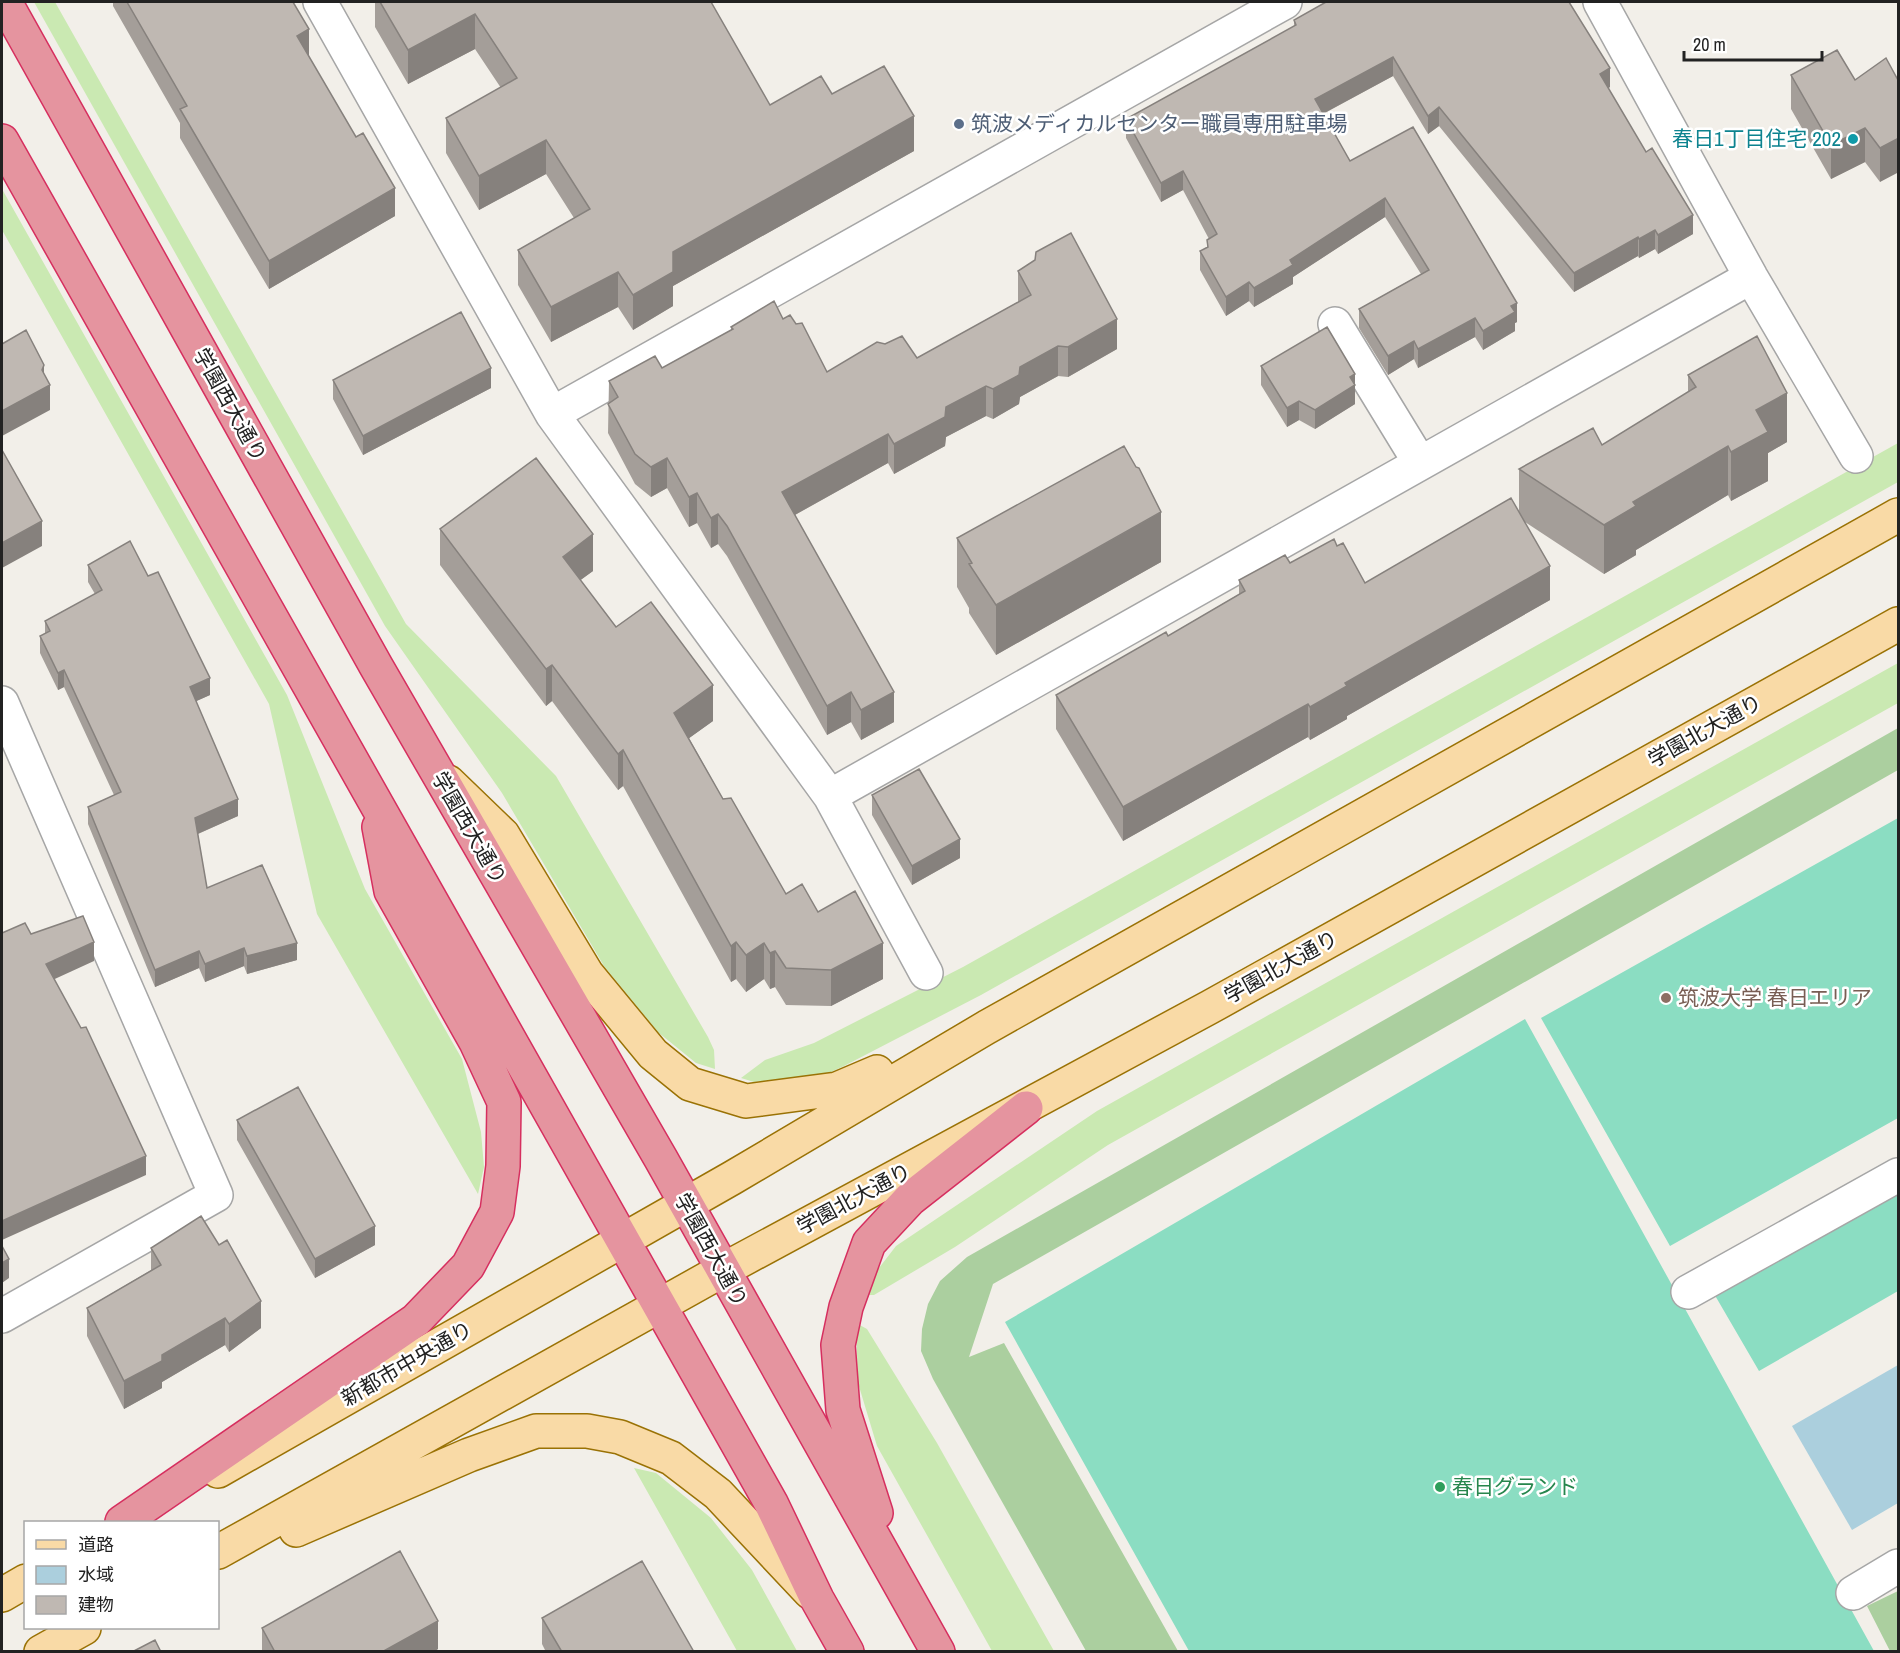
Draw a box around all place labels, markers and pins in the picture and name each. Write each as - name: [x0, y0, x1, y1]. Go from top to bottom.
- place label: 筑波メディカルセンター職員専用駐車場: [971, 109, 1348, 138]
- marker: 筑波メディカルセンター職員専用駐車場: [952, 117, 966, 131]
- place label: 春日1丁目住宅 202: [1672, 124, 1841, 153]
- marker: 春日1丁目住宅 202: [1846, 132, 1860, 146]
- place label: 筑波大学 春日エリア: [1678, 983, 1872, 1012]
- marker: 筑波大学 春日エリア: [1659, 991, 1673, 1005]
- place label: 春日グランド: [1452, 1472, 1578, 1501]
- marker: 春日グランド: [1433, 1480, 1447, 1494]

